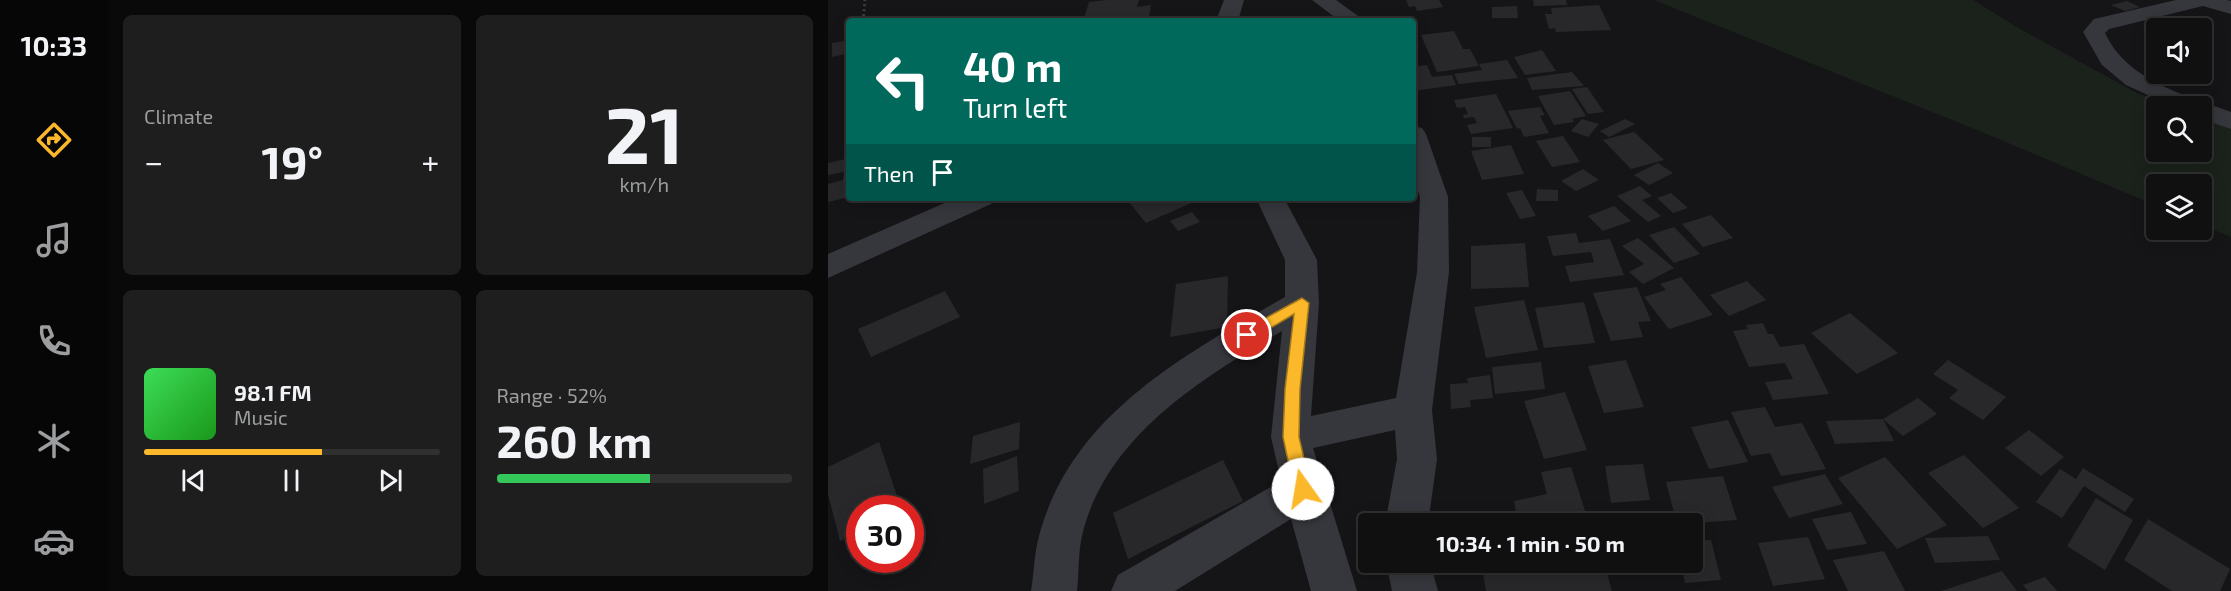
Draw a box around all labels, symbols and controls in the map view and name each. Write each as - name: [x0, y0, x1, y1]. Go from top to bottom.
- map controls: [2146, 18, 2212, 240]
- button: sound: [2146, 18, 2212, 84]
- text: 10:33: [21, 29, 87, 61]
- text: 40 m: [963, 40, 1062, 90]
- icon: left: [864, 42, 942, 120]
- text: 21: [605, 86, 684, 180]
- text: Turn left: [963, 91, 1067, 123]
- button: search: [2146, 96, 2212, 162]
- text: Climate: [144, 104, 213, 128]
- icon: directions: [33, 119, 75, 161]
- text: 19°: [262, 134, 323, 188]
- text: −: [144, 141, 163, 181]
- text: +: [421, 141, 439, 181]
- icon: arrive: [926, 156, 959, 189]
- text: Then: [864, 160, 914, 186]
- text: km/h: [619, 172, 669, 196]
- button: layers: [2146, 174, 2212, 240]
- icon: music: [33, 219, 75, 261]
- pin: [1221, 309, 1272, 360]
- icon: arrive: [1230, 318, 1263, 351]
- icon: phone: [33, 320, 75, 362]
- text: 98.1 FM: [234, 379, 312, 405]
- text: Range · 52%: [497, 383, 607, 407]
- text: Music: [234, 405, 288, 429]
- text: 260 km: [497, 413, 652, 467]
- icon: climate: [33, 420, 75, 462]
- position arrow: [1271, 457, 1335, 521]
- icon: previous: [177, 464, 210, 497]
- icon: pause: [275, 464, 308, 497]
- icon: next: [374, 464, 407, 497]
- speed limit sign: 30: [846, 495, 924, 573]
- icon: car: [33, 520, 75, 562]
- text: 10:34 · 1 min · 50 m: [1436, 530, 1625, 556]

